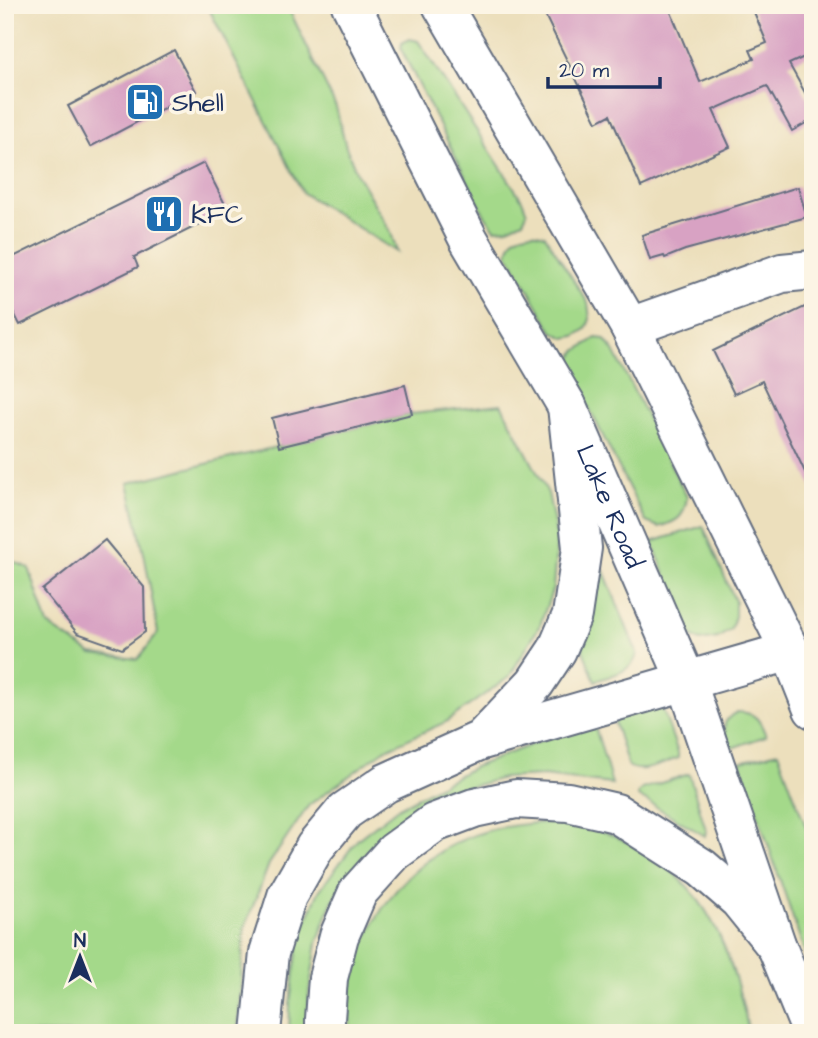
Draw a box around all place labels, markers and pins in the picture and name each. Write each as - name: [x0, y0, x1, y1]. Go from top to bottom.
- fuel station icon: Shell: [124, 81, 166, 123]
- place label: Shell: [172, 85, 224, 121]
- restaurant icon: KFC: [143, 193, 185, 235]
- place label: KFC: [191, 197, 243, 233]

